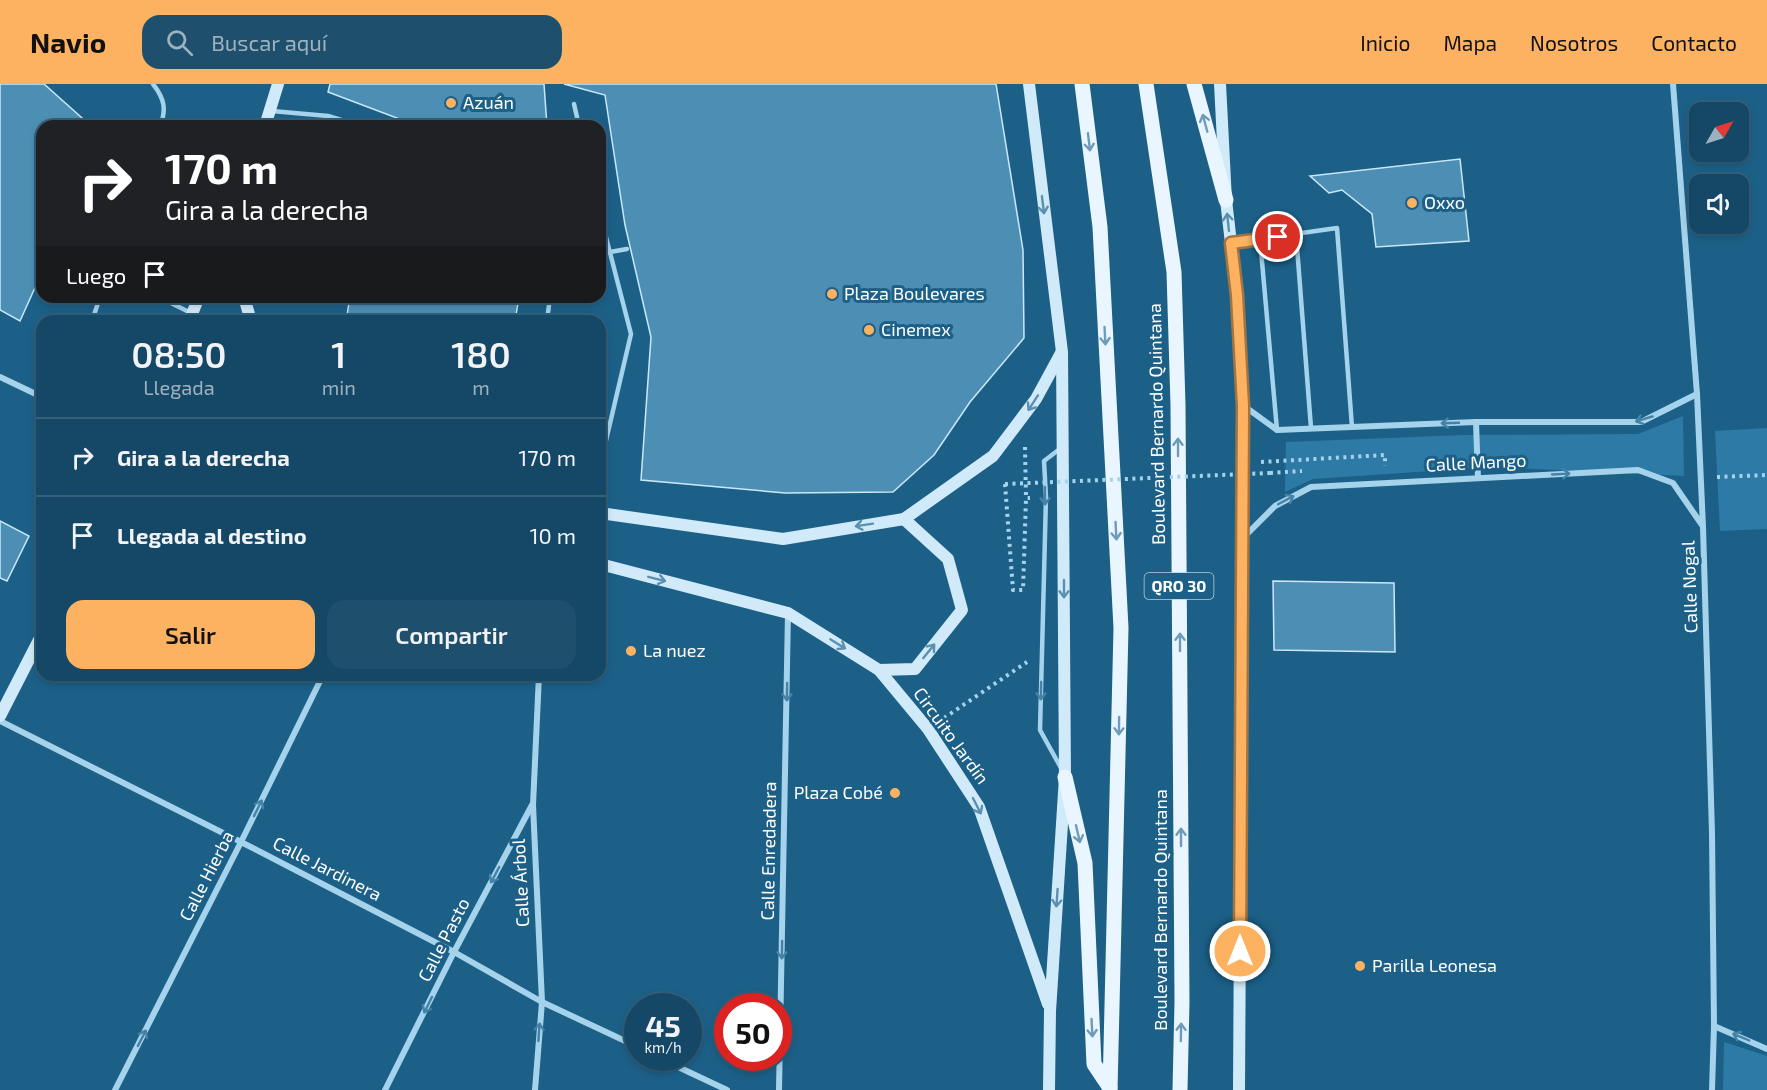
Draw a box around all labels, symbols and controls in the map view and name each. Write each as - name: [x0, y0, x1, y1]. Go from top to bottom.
- search box: [142, 15, 562, 69]
- text: Navio: [30, 25, 106, 59]
- icon: search: [163, 26, 196, 59]
- text: Buscar aquí: [211, 29, 327, 55]
- text: Inicio: [1360, 30, 1410, 55]
- text: Mapa: [1443, 30, 1497, 55]
- text: Nosotros: [1530, 30, 1618, 55]
- text: Contacto: [1651, 30, 1737, 55]
- place label: Azuán: [463, 91, 514, 113]
- marker: Azuán: [444, 96, 458, 110]
- north arrow: [1689, 102, 1749, 162]
- map controls: [1689, 102, 1749, 234]
- one-way arrow: [1199, 114, 1210, 133]
- one-way arrow: [1084, 132, 1095, 151]
- text: 170 m: [165, 142, 278, 192]
- icon: right: [66, 144, 144, 222]
- button: sound: [1689, 174, 1749, 234]
- place label: Oxxo: [1424, 191, 1465, 213]
- text: Gira a la derecha: [165, 193, 369, 225]
- one-way arrow: [1038, 194, 1049, 214]
- marker: Oxxo: [1405, 196, 1419, 210]
- pin: [1252, 211, 1303, 262]
- one-way arrow: [1222, 212, 1233, 232]
- icon: arrive: [1261, 220, 1294, 253]
- icon: arrive: [138, 258, 171, 291]
- text: Luego: [66, 262, 126, 288]
- place label: Plaza Boulevares: [844, 282, 985, 304]
- marker: Plaza Boulevares: [825, 287, 839, 301]
- street label: Boulevard Bernardo Quintana: [1143, 303, 1169, 545]
- place label: Cinemex: [881, 318, 951, 340]
- marker: Cinemex: [862, 323, 876, 337]
- one-way arrow: [1100, 326, 1111, 346]
- text: 08:50: [131, 332, 227, 375]
- text: 1: [331, 332, 346, 375]
- text: 180: [451, 332, 511, 375]
- text: Llegada: [143, 375, 215, 399]
- text: min: [322, 375, 356, 399]
- text: m: [472, 375, 490, 399]
- one-way arrow: [1027, 394, 1039, 411]
- one-way arrow: [1635, 414, 1654, 425]
- one-way arrow: [1441, 417, 1461, 428]
- one-way arrow: [1172, 437, 1184, 457]
- icon: right: [66, 441, 99, 474]
- text: Gira a la derecha: [117, 444, 290, 470]
- text: 170 m: [519, 444, 576, 470]
- street label: Calle Mango: [1425, 448, 1527, 476]
- one-way arrow: [1550, 468, 1570, 479]
- one-way arrow: [1040, 485, 1051, 505]
- one-way arrow: [1276, 494, 1294, 505]
- icon: arrive: [66, 519, 99, 552]
- one-way arrow: [855, 520, 874, 531]
- one-way arrow: [1110, 520, 1121, 540]
- text: Llegada al destino: [117, 522, 307, 548]
- text: 10 m: [530, 522, 576, 548]
- street label: Calle Nogal: [1676, 540, 1702, 634]
- road number: QRO 30: [1144, 573, 1214, 599]
- one-way arrow: [647, 574, 666, 585]
- one-way arrow: [1058, 579, 1070, 599]
- button: Salir: [66, 600, 315, 669]
- button: Compartir: [327, 600, 576, 669]
- one-way arrow: [1174, 632, 1185, 652]
- place label: La nuez: [643, 639, 706, 661]
- one-way arrow: [829, 639, 846, 651]
- marker: La nuez: [624, 644, 638, 658]
- one-way arrow: [922, 644, 936, 659]
- one-way arrow: [1036, 680, 1047, 700]
- one-way arrow: [781, 682, 792, 702]
- street label: Circuito Jardín: [909, 683, 994, 788]
- one-way arrow: [1113, 715, 1125, 735]
- street label: Calle Enredadera: [756, 781, 780, 921]
- place label: Plaza Cobé: [794, 781, 883, 803]
- marker: Plaza Cobé: [888, 786, 902, 800]
- street label: Boulevard Bernardo Quintana: [1149, 789, 1171, 1031]
- one-way arrow: [972, 796, 983, 814]
- one-way arrow: [253, 799, 265, 817]
- one-way arrow: [1073, 824, 1085, 843]
- street label: Calle Hierba: [174, 827, 238, 924]
- one-way arrow: [1175, 827, 1187, 847]
- street label: Calle Jardinera: [269, 831, 386, 905]
- street label: Calle Árbol: [507, 838, 533, 928]
- one-way arrow: [489, 865, 500, 883]
- one-way arrow: [1052, 888, 1063, 908]
- street label: Calle Pasto: [413, 894, 474, 985]
- position arrow: [1208, 919, 1272, 983]
- one-way arrow: [776, 940, 788, 960]
- place label: Parilla Leonesa: [1372, 954, 1497, 976]
- marker: Parilla Leonesa: [1353, 959, 1367, 973]
- speed limit sign: 50: [714, 993, 792, 1071]
- one-way arrow: [422, 995, 433, 1013]
- text: 45: [645, 1007, 681, 1043]
- one-way arrow: [1087, 1018, 1098, 1038]
- one-way arrow: [534, 1022, 545, 1042]
- one-way arrow: [1175, 1022, 1187, 1042]
- one-way arrow: [137, 1029, 148, 1047]
- one-way arrow: [1732, 1031, 1750, 1042]
- text: km/h: [644, 1038, 682, 1056]

